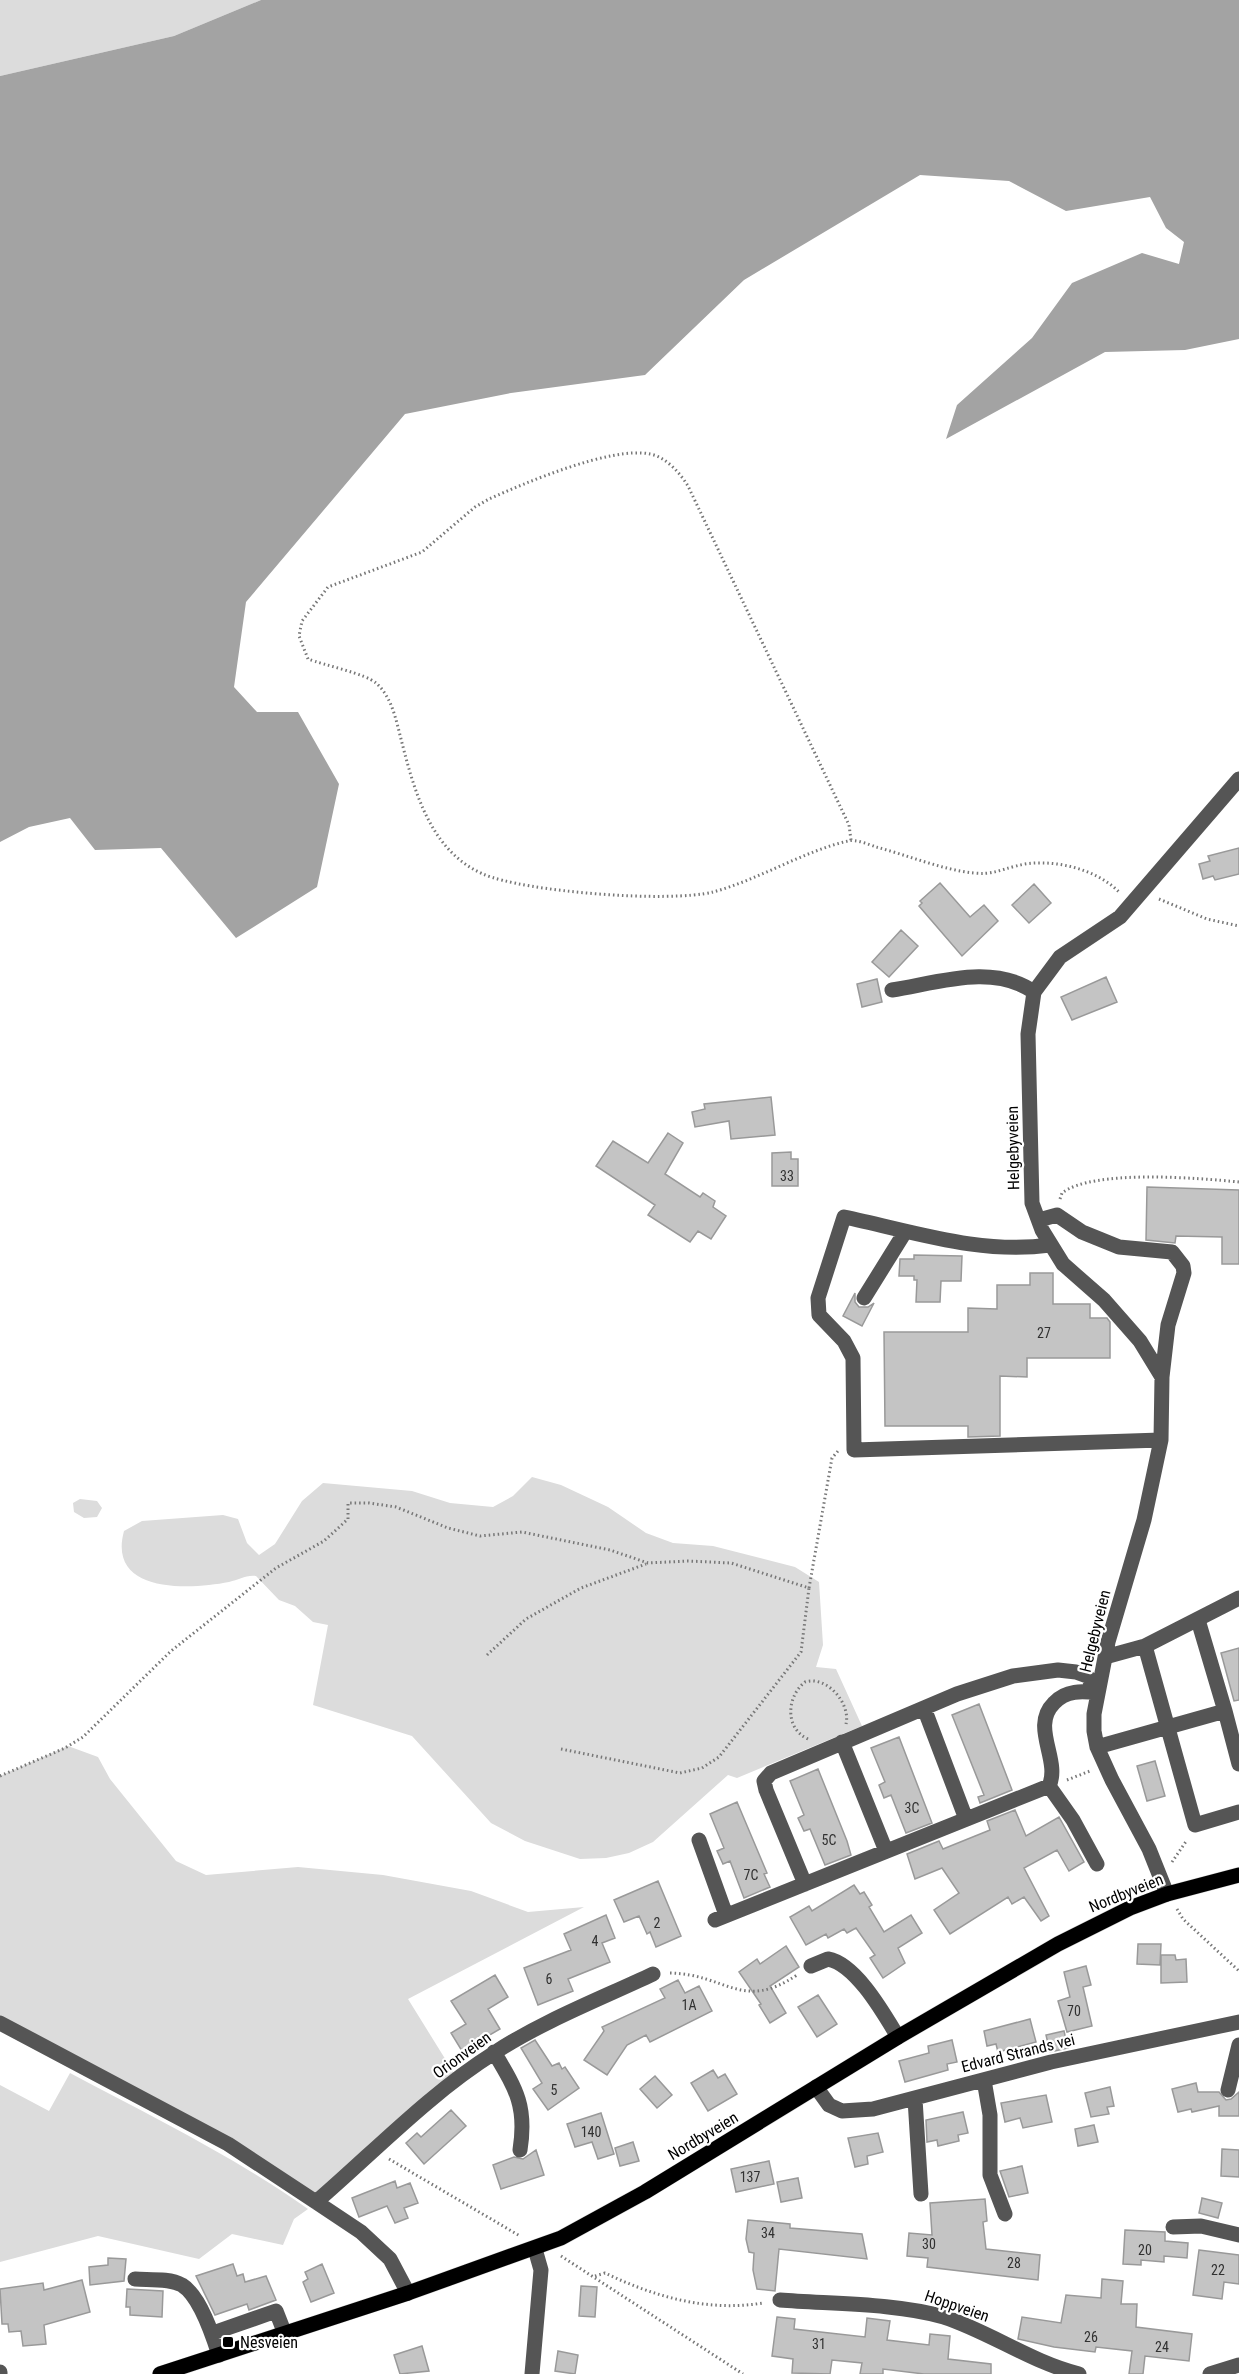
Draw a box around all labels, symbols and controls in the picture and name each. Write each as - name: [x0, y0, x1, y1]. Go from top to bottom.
- street label: Helgebyveien: [1003, 1106, 1023, 1190]
- house number: 33: [780, 1168, 794, 1184]
- house number: 27: [1037, 1325, 1051, 1341]
- street label: Helgebyveien: [1076, 1588, 1114, 1674]
- house number: 3C: [905, 1800, 919, 1816]
- house number: 5C: [822, 1832, 836, 1848]
- house number: 7C: [744, 1867, 758, 1883]
- street label: Nordbyveien: [1086, 1870, 1166, 1916]
- house number: 2: [654, 1915, 661, 1931]
- house number: 4: [592, 1933, 599, 1949]
- house number: 6: [546, 1971, 553, 1987]
- house number: 1A: [682, 1997, 696, 2013]
- house number: 70: [1067, 2003, 1081, 2019]
- street label: Orionveien: [429, 2028, 495, 2082]
- street label: Edvard Strands vei: [959, 2030, 1077, 2076]
- house number: 5: [551, 2082, 558, 2098]
- street label: Nordbyveien: [665, 2108, 741, 2164]
- house number: 140: [581, 2124, 601, 2140]
- house number: 137: [740, 2169, 760, 2185]
- house number: 34: [761, 2225, 775, 2241]
- house number: 30: [922, 2236, 936, 2252]
- house number: 20: [1138, 2242, 1152, 2258]
- house number: 28: [1007, 2255, 1021, 2271]
- house number: 22: [1211, 2262, 1225, 2278]
- street label: Hoppveien: [922, 2286, 992, 2326]
- house number: 26: [1084, 2329, 1098, 2345]
- place label: Nesveien: [240, 2333, 298, 2352]
- marker: Nesveien: [221, 2335, 235, 2349]
- house number: 31: [812, 2336, 826, 2352]
- house number: 24: [1155, 2339, 1169, 2355]

